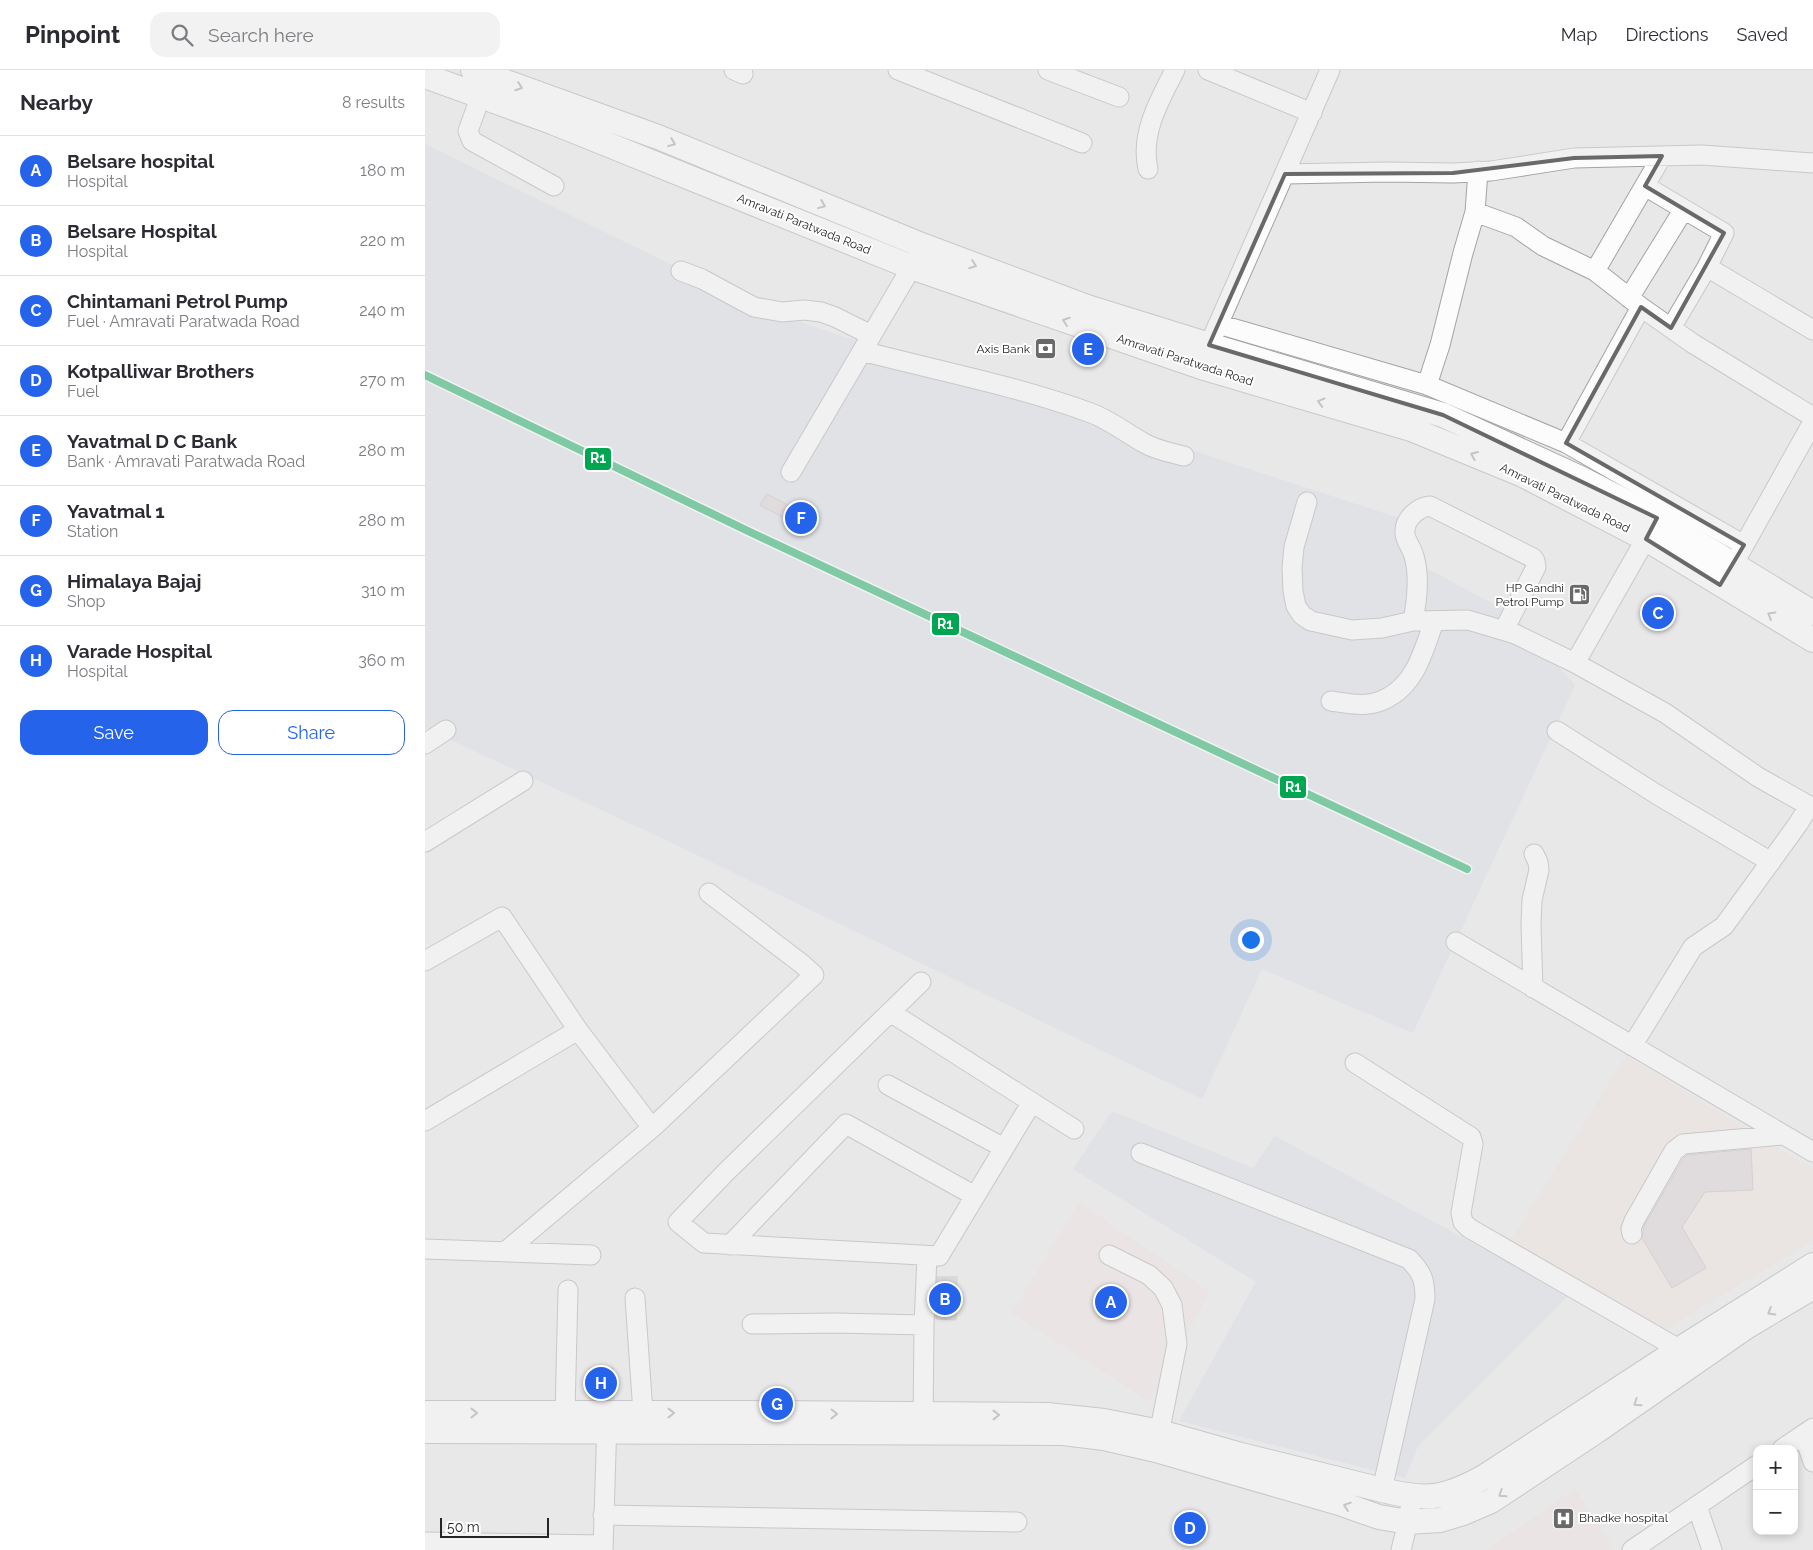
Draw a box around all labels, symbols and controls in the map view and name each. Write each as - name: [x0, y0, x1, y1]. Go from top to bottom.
- search box: [150, 12, 500, 57]
- text: Pinpoint: [25, 20, 120, 49]
- icon: search: [168, 21, 196, 49]
- text: Search here: [208, 24, 314, 46]
- text: Map: [1561, 24, 1597, 45]
- text: Directions: [1625, 24, 1709, 45]
- text: Saved: [1737, 24, 1788, 45]
- one-way arrow: [514, 81, 523, 91]
- text: Nearby: [20, 90, 93, 115]
- text: 8 results: [342, 93, 405, 112]
- one-way arrow: [667, 137, 676, 147]
- text: Belsare hospital: [67, 150, 214, 172]
- text: A: [31, 161, 41, 180]
- text: 180 m: [360, 161, 405, 180]
- text: Hospital: [67, 172, 128, 191]
- street label: Amravati Paratwada Road: [735, 191, 873, 257]
- one-way arrow: [817, 198, 826, 209]
- text: Belsare Hospital: [67, 220, 217, 242]
- text: B: [31, 231, 41, 250]
- text: 220 m: [360, 231, 405, 250]
- text: Hospital: [67, 242, 128, 261]
- one-way arrow: [968, 258, 977, 269]
- text: Chintamani Petrol Pump: [67, 290, 288, 312]
- text: C: [31, 301, 41, 320]
- text: 240 m: [359, 301, 405, 320]
- text: Fuel · Amravati Paratwada Road: [67, 312, 300, 331]
- one-way arrow: [1063, 317, 1071, 327]
- pin: E: [1072, 330, 1104, 368]
- street label: Amravati Paratwada Road: [1115, 331, 1255, 389]
- bank icon: Axis Bank: [1034, 337, 1058, 361]
- place label: Axis Bank: [976, 342, 1031, 356]
- text: Kotpalliwar Brothers: [67, 360, 254, 382]
- text: D: [30, 371, 42, 390]
- text: 270 m: [360, 371, 405, 390]
- text: Fuel: [67, 382, 99, 401]
- one-way arrow: [1317, 398, 1326, 408]
- text: Yavatmal D C Bank: [67, 430, 237, 452]
- text: E: [31, 441, 41, 460]
- text: 280 m: [359, 441, 405, 460]
- line badge: R1: [584, 447, 612, 471]
- text: R1: [590, 450, 606, 466]
- one-way arrow: [1471, 451, 1479, 461]
- text: Bank · Amravati Paratwada Road: [67, 452, 305, 471]
- street label: Amravati Paratwada Road: [1498, 460, 1632, 536]
- pin: F: [785, 499, 817, 537]
- text: Yavatmal 1: [67, 500, 165, 522]
- text: F: [31, 511, 41, 530]
- text: 280 m: [359, 511, 405, 530]
- text: Station: [67, 522, 118, 541]
- text: Himalaya Bajaj: [67, 570, 201, 592]
- text: G: [30, 581, 42, 600]
- text: 310 m: [361, 581, 405, 600]
- place label: HP Gandhi Petrol Pump: [1496, 581, 1564, 609]
- fuel station icon: HP Gandhi Petrol Pump: [1568, 583, 1592, 607]
- text: Shop: [67, 592, 105, 611]
- pin: C: [1642, 594, 1674, 632]
- one-way arrow: [1768, 611, 1777, 621]
- line badge: R1: [931, 612, 960, 636]
- text: R1: [937, 616, 953, 632]
- text: Varade Hospital: [67, 640, 212, 662]
- text: H: [30, 651, 42, 670]
- text: 360 m: [358, 651, 405, 670]
- text: Hospital: [67, 662, 128, 681]
- button: Save: [20, 710, 208, 755]
- button: Share: [218, 710, 405, 755]
- line badge: R1: [1279, 775, 1307, 799]
- text: R1: [1285, 779, 1301, 795]
- your location: [1238, 927, 1264, 953]
- pin: B: [929, 1280, 961, 1318]
- pin: A: [1095, 1283, 1127, 1321]
- one-way arrow: [1768, 1305, 1777, 1315]
- pin: H: [585, 1364, 617, 1402]
- pin: G: [761, 1385, 793, 1423]
- one-way arrow: [1633, 1397, 1643, 1406]
- one-way arrow: [470, 1408, 478, 1418]
- one-way arrow: [668, 1408, 675, 1418]
- one-way arrow: [830, 1409, 838, 1419]
- one-way arrow: [992, 1410, 1000, 1420]
- map controls: [1753, 1445, 1798, 1535]
- button: +: [1753, 1445, 1798, 1490]
- one-way arrow: [1498, 1487, 1507, 1497]
- button: −: [1753, 1490, 1798, 1535]
- one-way arrow: [1344, 1502, 1352, 1512]
- hospital icon: Bhadke hospital: [1551, 1506, 1575, 1530]
- pin: D: [1174, 1509, 1206, 1547]
- place label: Bhadke hospital: [1579, 1511, 1669, 1525]
- scale bar: [440, 1515, 549, 1538]
- text: 50 m: [447, 1519, 480, 1535]

